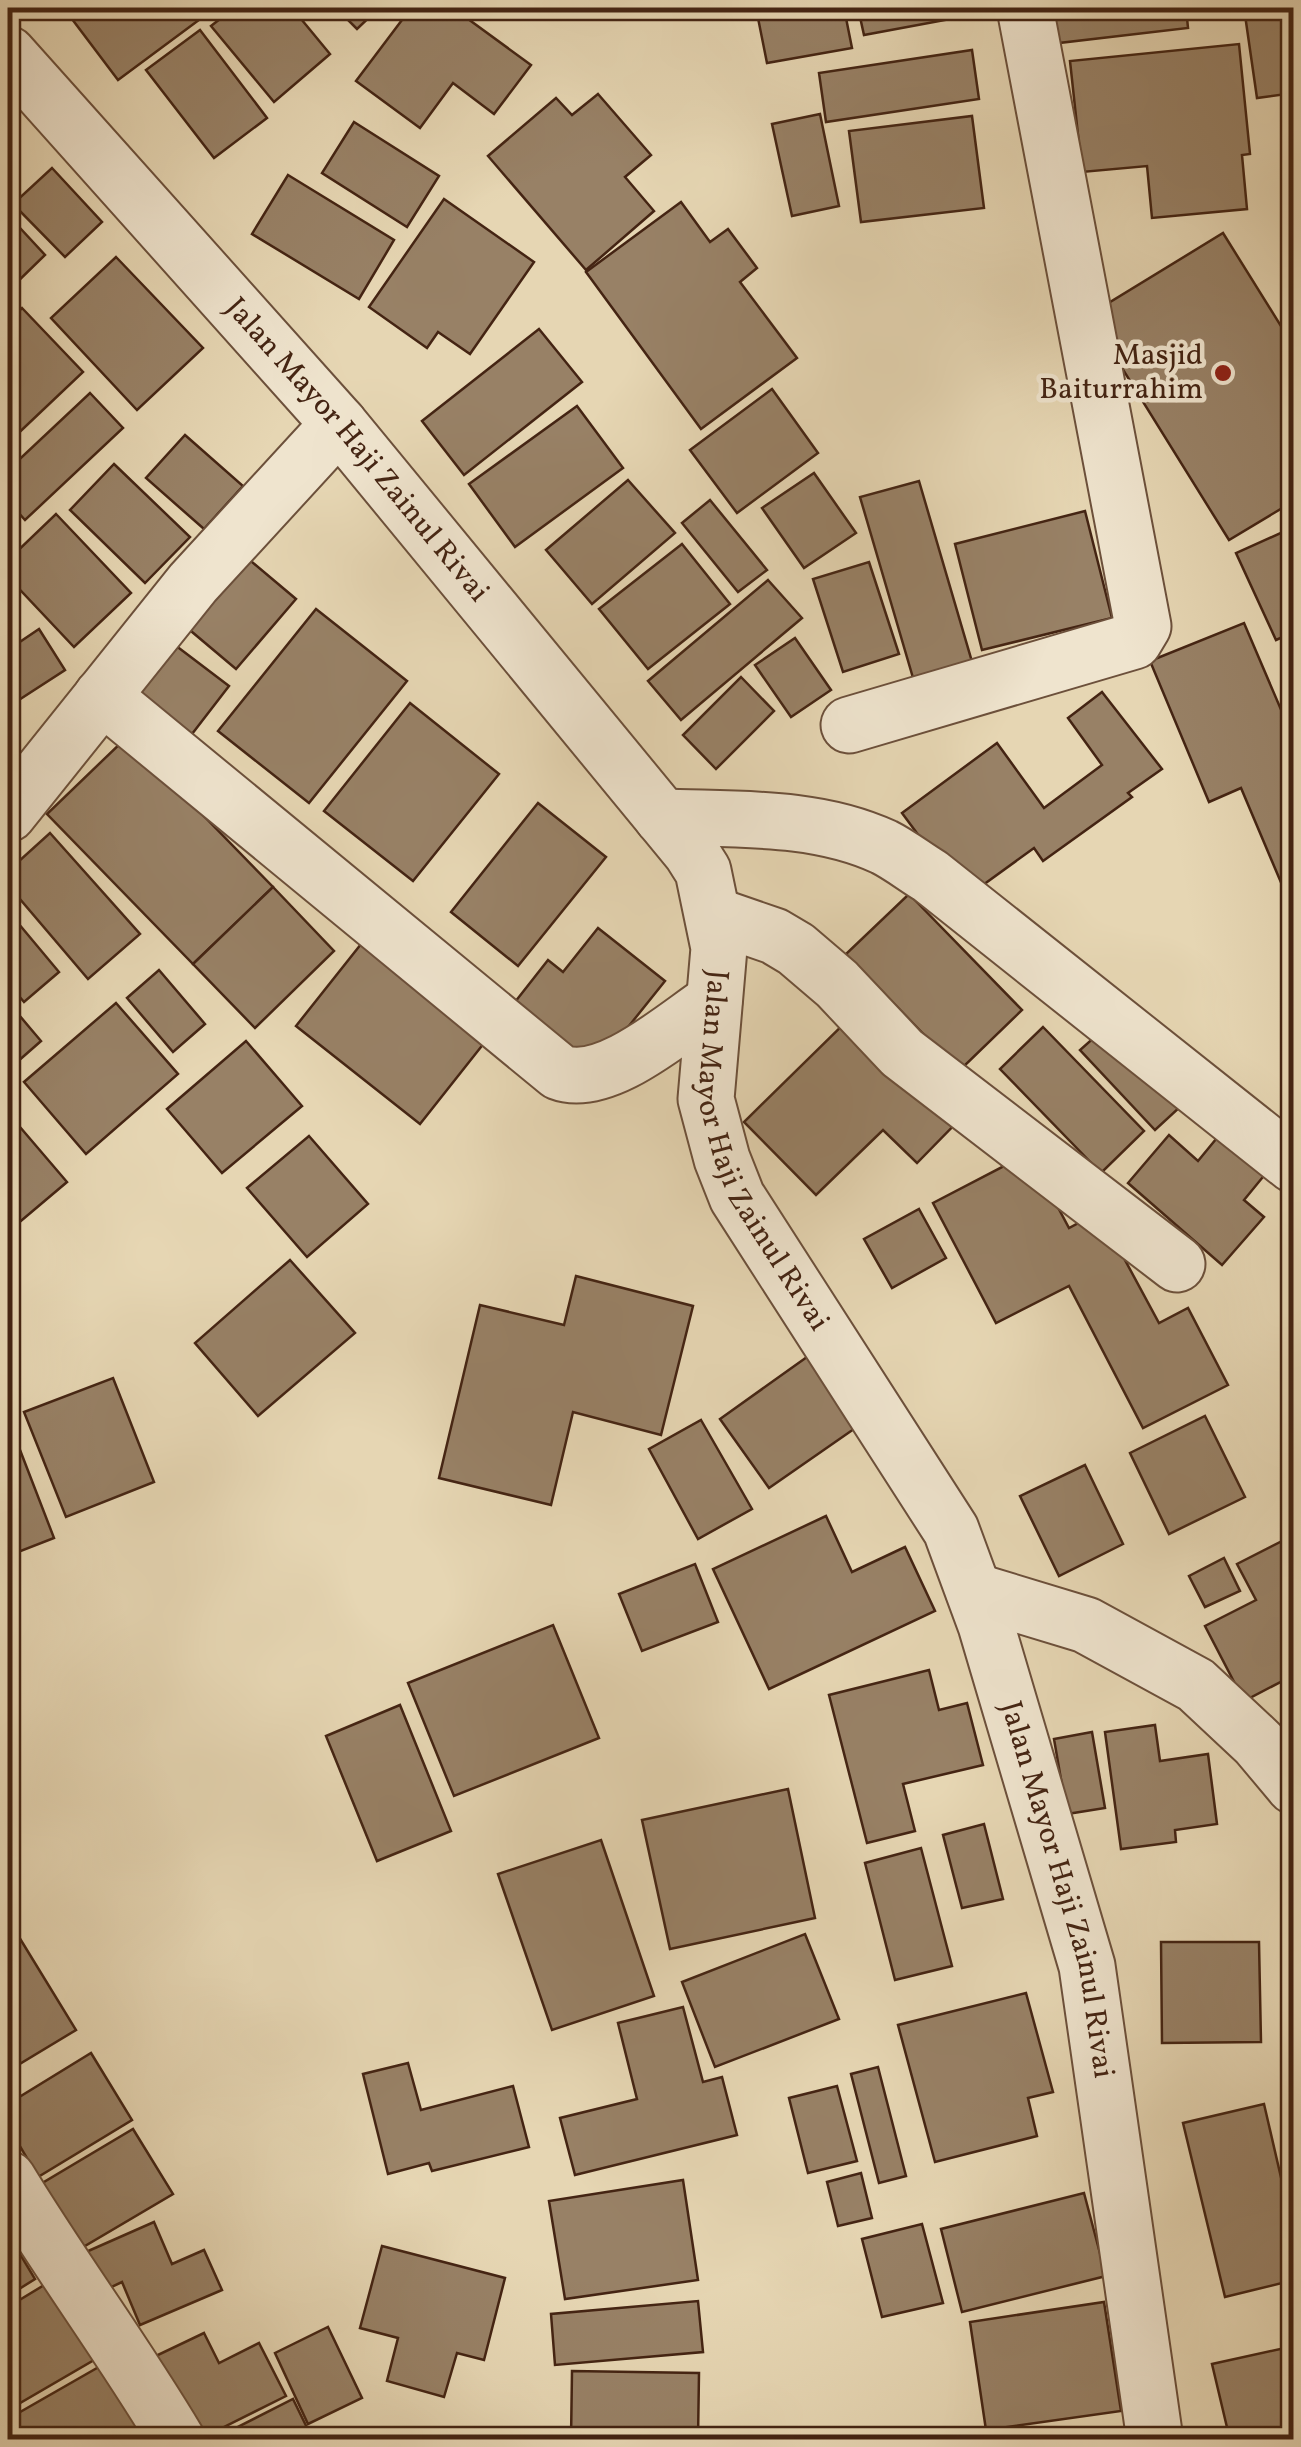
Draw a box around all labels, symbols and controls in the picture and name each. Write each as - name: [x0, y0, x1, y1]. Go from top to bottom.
- street label: Jalan Mayor Haji Zainul Rivai: [215, 289, 499, 612]
- place label: Masjid Baiturrahim: [1039, 335, 1203, 411]
- marker: Masjid Baiturrahim: [1212, 362, 1234, 384]
- street label: Jalan Mayor Haji Zainul Rivai: [685, 968, 839, 1340]
- street label: Jalan Mayor Haji Zainul Rivai: [989, 1696, 1124, 2081]

